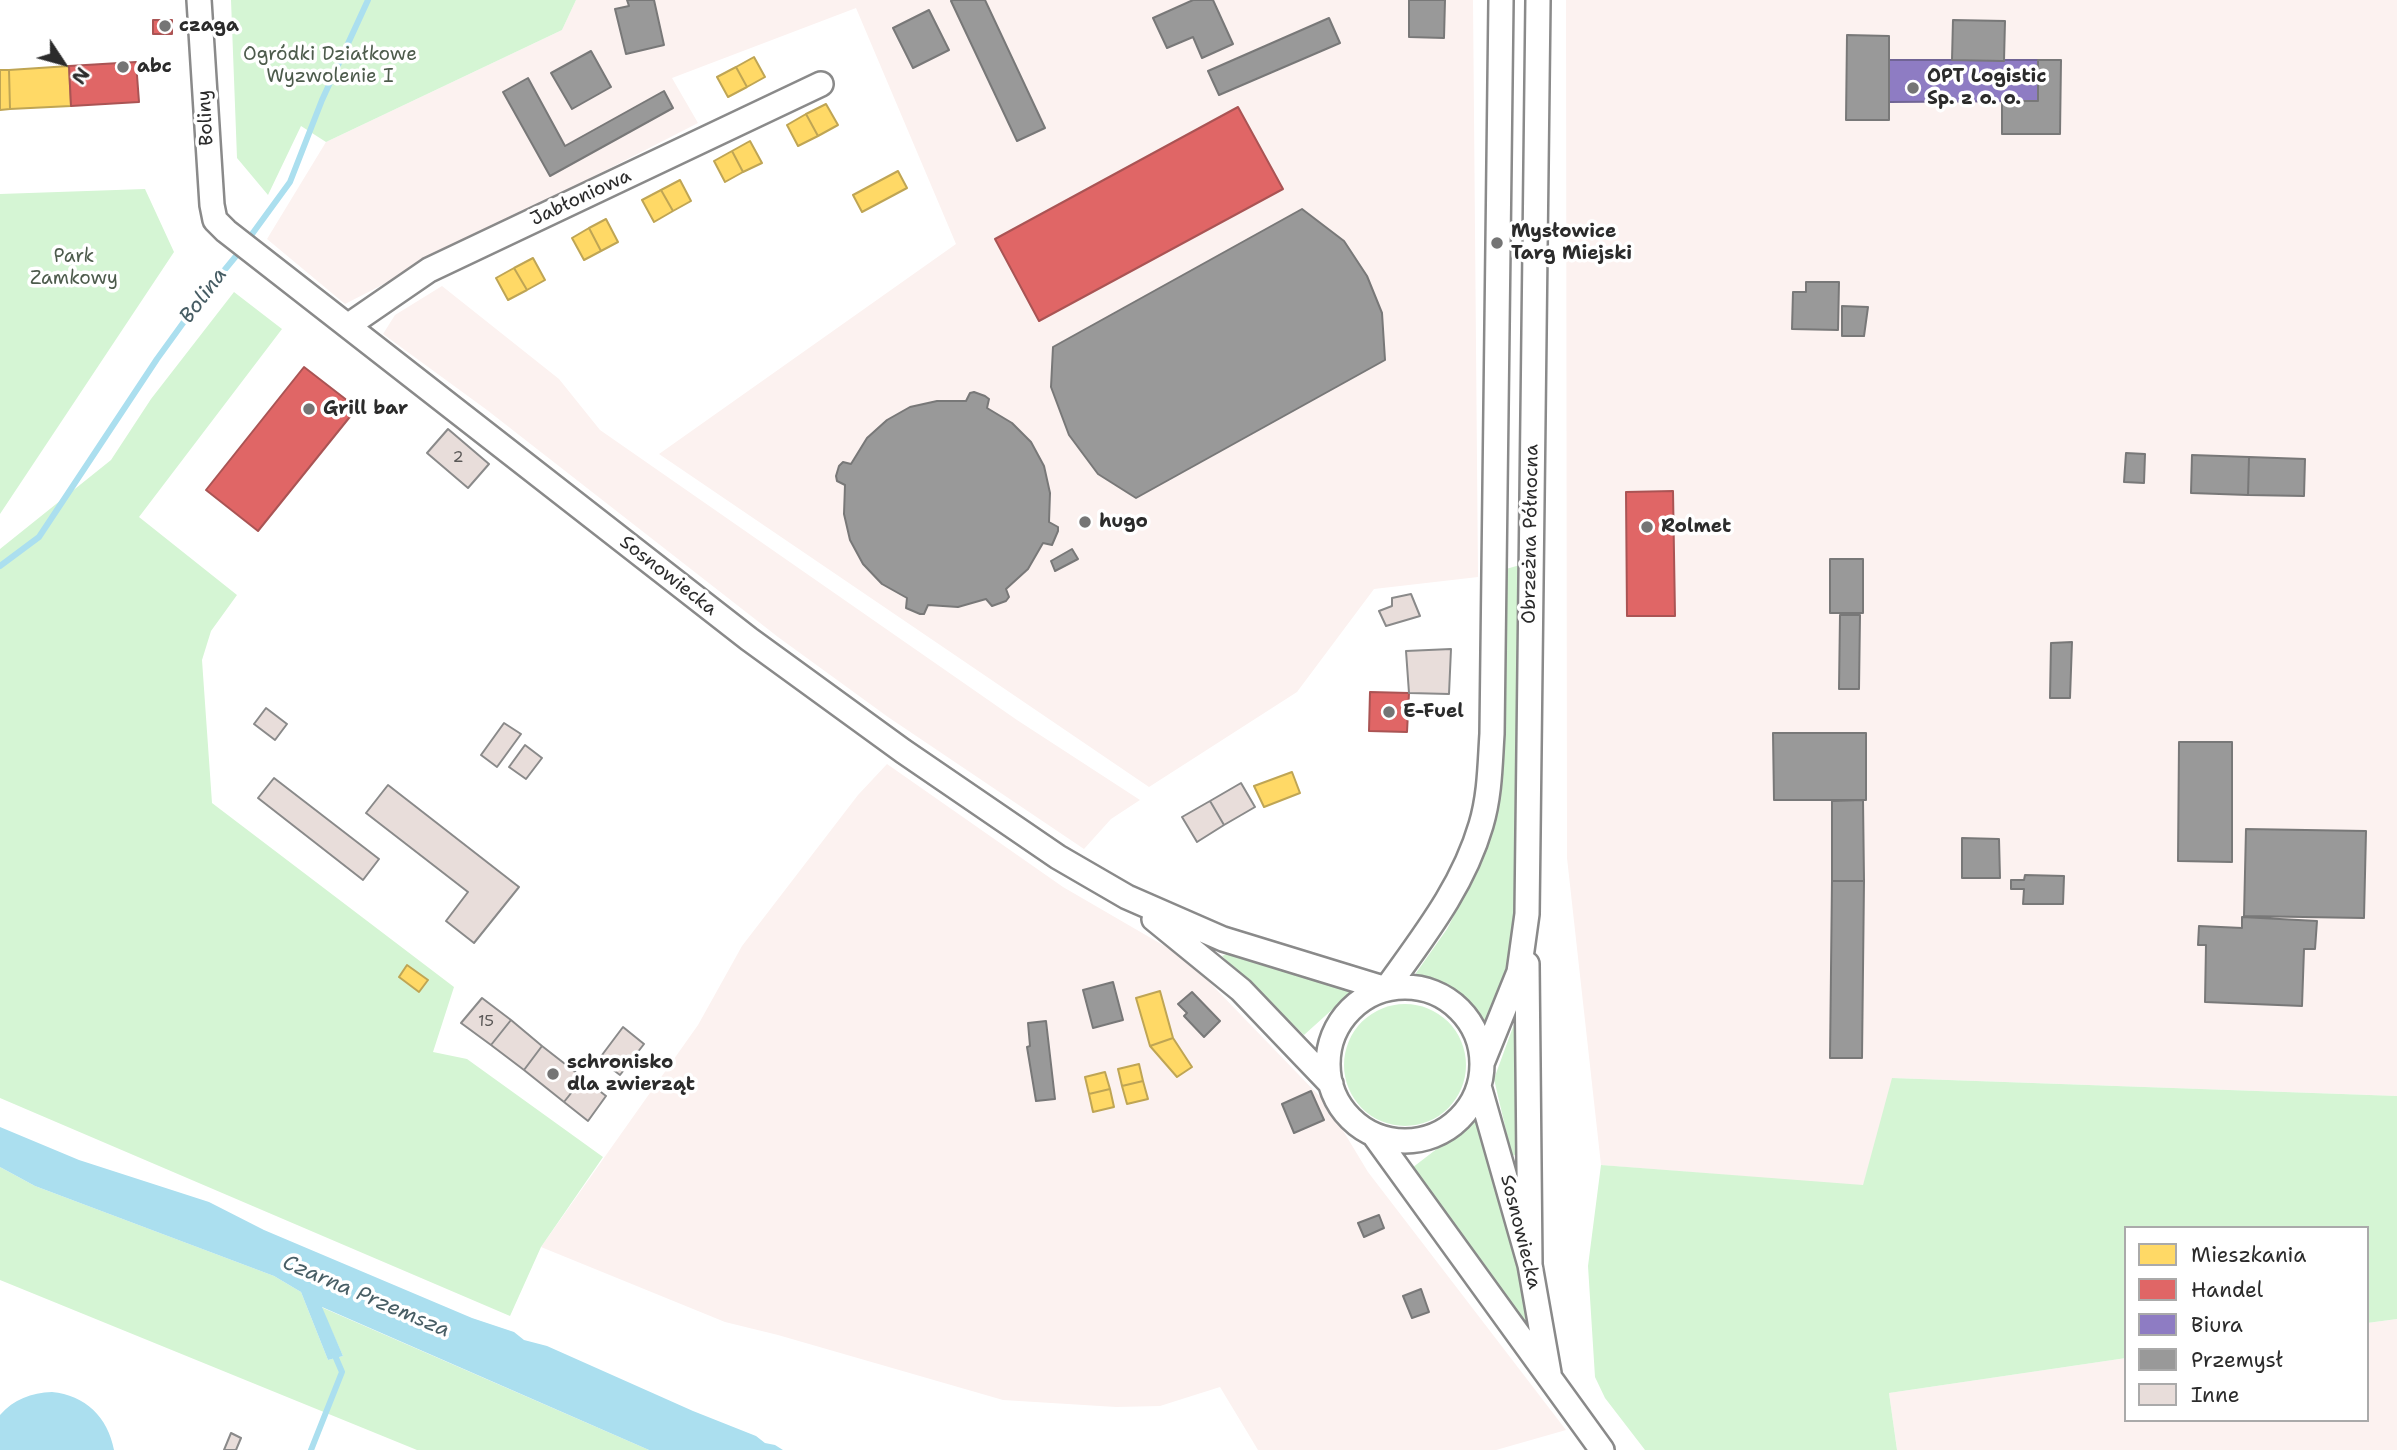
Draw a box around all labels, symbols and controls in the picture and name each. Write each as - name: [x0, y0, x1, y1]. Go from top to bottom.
- place label: czaga: [179, 15, 239, 37]
- marker: czaga: [157, 18, 173, 34]
- north arrow: [28, 28, 98, 98]
- park label: Ogródki Działkowe Wyzwolenie I: [243, 44, 417, 88]
- place label: abc: [137, 56, 172, 78]
- marker: abc: [115, 59, 131, 75]
- text: N: [66, 62, 95, 89]
- place label: OPT Logistic Sp. z o. o.: [1927, 66, 2046, 110]
- marker: OPT Logistic Sp. z o. o.: [1905, 80, 1921, 96]
- street label: Boliny: [193, 90, 219, 146]
- street label: Jabłoniowa: [527, 165, 635, 231]
- place label: Mysłowice Targ Miejski: [1511, 221, 1632, 265]
- marker: Mysłowice Targ Miejski: [1489, 235, 1505, 251]
- park label: Park Zamkowy: [30, 246, 118, 290]
- water label: Bolina: [175, 263, 233, 329]
- place label: Grill bar: [323, 398, 408, 420]
- marker: Grill bar: [301, 401, 317, 417]
- street label: Obrzeżna Północna: [1518, 444, 1544, 624]
- house number: 2: [452, 448, 464, 468]
- place label: hugo: [1099, 511, 1148, 533]
- marker: hugo: [1077, 514, 1093, 530]
- place label: Rolmet: [1661, 516, 1731, 538]
- marker: Rolmet: [1639, 519, 1655, 535]
- street label: Sosnowiecka: [615, 531, 721, 621]
- place label: E-Fuel: [1403, 701, 1464, 723]
- marker: E-Fuel: [1381, 704, 1397, 720]
- house number: 15: [478, 1012, 494, 1032]
- place label: schronisko dla zwierząt: [567, 1052, 695, 1096]
- marker: schronisko dla zwierząt: [545, 1066, 561, 1082]
- street label: Sosnowiecka: [1495, 1172, 1545, 1292]
- legend: [2124, 1226, 2369, 1422]
- text: Mieszkania: [2191, 1241, 2306, 1269]
- water label: Czarna Przemsza: [279, 1250, 453, 1344]
- text: Handel: [2191, 1276, 2263, 1304]
- text: Biura: [2191, 1311, 2243, 1339]
- text: Przemysł: [2191, 1346, 2283, 1374]
- text: Inne: [2191, 1381, 2240, 1409]

